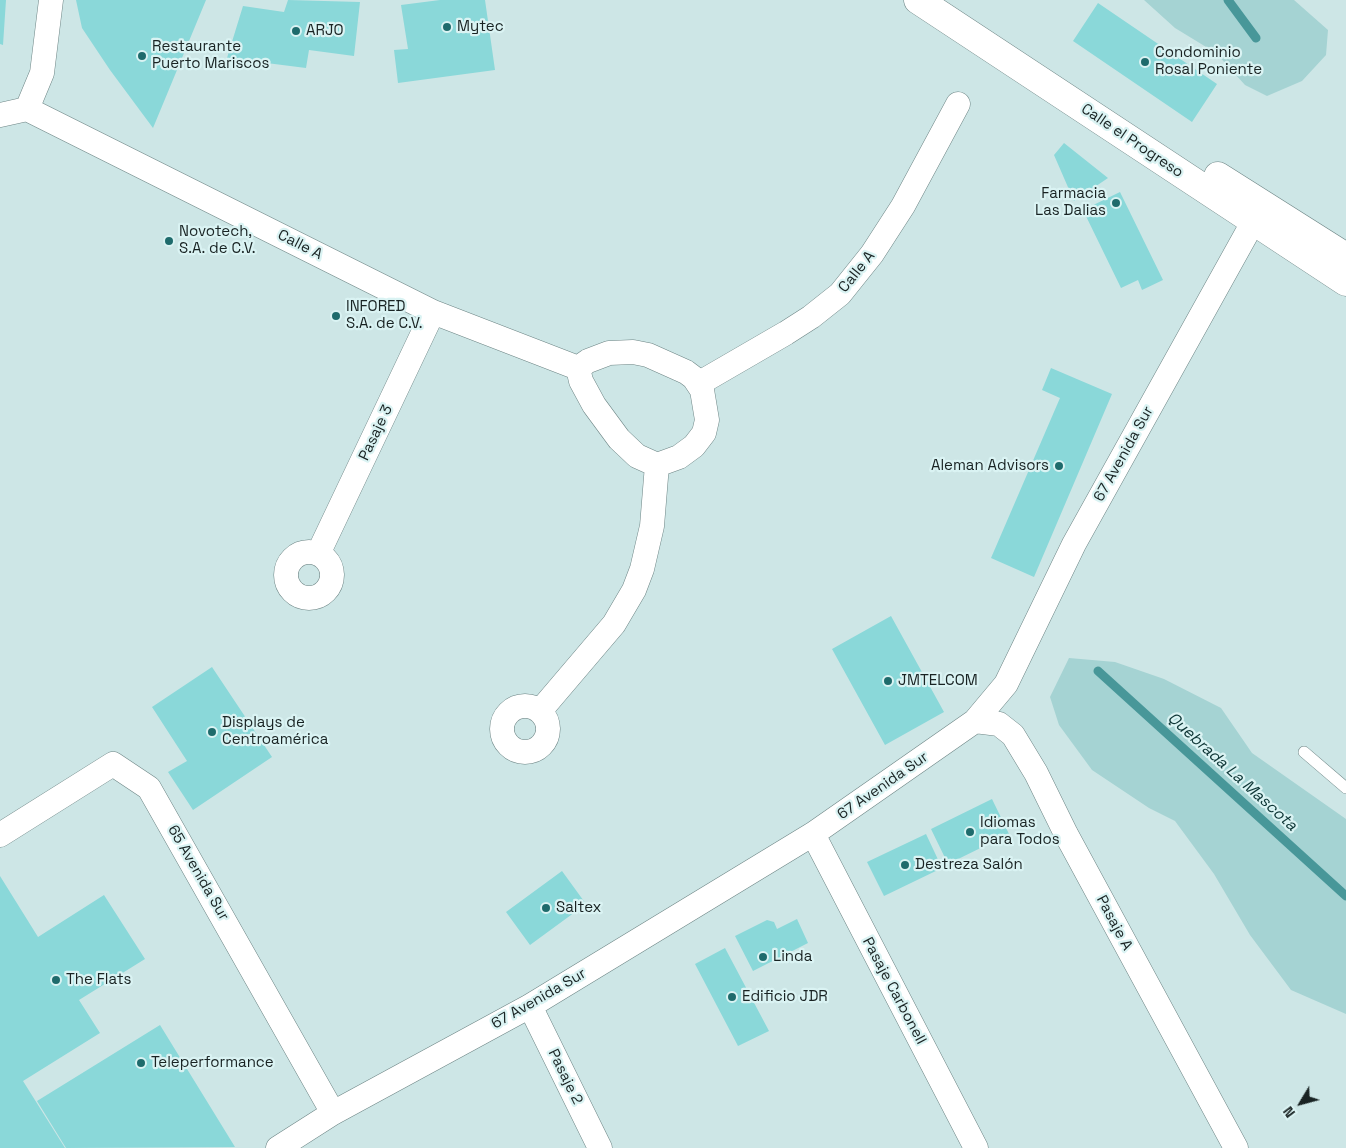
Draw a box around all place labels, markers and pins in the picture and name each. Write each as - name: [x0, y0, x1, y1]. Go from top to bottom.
- place label: Mytec: [457, 18, 504, 36]
- marker: Mytec: [441, 21, 453, 33]
- place label: ARJO: [306, 22, 344, 40]
- marker: ARJO: [290, 25, 302, 37]
- place label: Restaurante Puerto Mariscos: [152, 38, 269, 73]
- place label: Condominio Rosal Poniente: [1155, 44, 1262, 79]
- marker: Restaurante Puerto Mariscos: [136, 50, 148, 62]
- marker: Condominio Rosal Poniente: [1139, 56, 1151, 68]
- place label: Farmacia Las Dalias: [1035, 185, 1106, 220]
- marker: Farmacia Las Dalias: [1110, 197, 1122, 209]
- place label: Novotech, S.A. de C.V.: [179, 223, 256, 258]
- marker: Novotech, S.A. de C.V.: [163, 235, 175, 247]
- place label: INFORED S.A. de C.V.: [346, 298, 423, 333]
- marker: INFORED S.A. de C.V.: [330, 310, 342, 322]
- place label: Aleman Advisors: [931, 457, 1049, 475]
- marker: Aleman Advisors: [1053, 460, 1065, 472]
- place label: JMTELCOM: [898, 672, 978, 690]
- marker: JMTELCOM: [882, 675, 894, 687]
- place label: Displays de Centroamérica: [222, 714, 328, 749]
- marker: Displays de Centroamérica: [206, 726, 218, 738]
- place label: Idiomas para Todos: [980, 814, 1060, 849]
- marker: Idiomas para Todos: [964, 826, 976, 838]
- place label: Destreza Salón: [915, 856, 1023, 874]
- marker: Destreza Salón: [899, 859, 911, 871]
- place label: Saltex: [556, 899, 601, 917]
- marker: Saltex: [540, 902, 552, 914]
- place label: Linda: [773, 948, 812, 966]
- marker: Linda: [757, 951, 769, 963]
- place label: The Flats: [66, 971, 131, 989]
- marker: The Flats: [50, 974, 62, 986]
- place label: Edificio JDR: [742, 988, 828, 1006]
- marker: Edificio JDR: [726, 991, 738, 1003]
- place label: Teleperformance: [151, 1054, 274, 1072]
- marker: Teleperformance: [135, 1057, 147, 1069]

